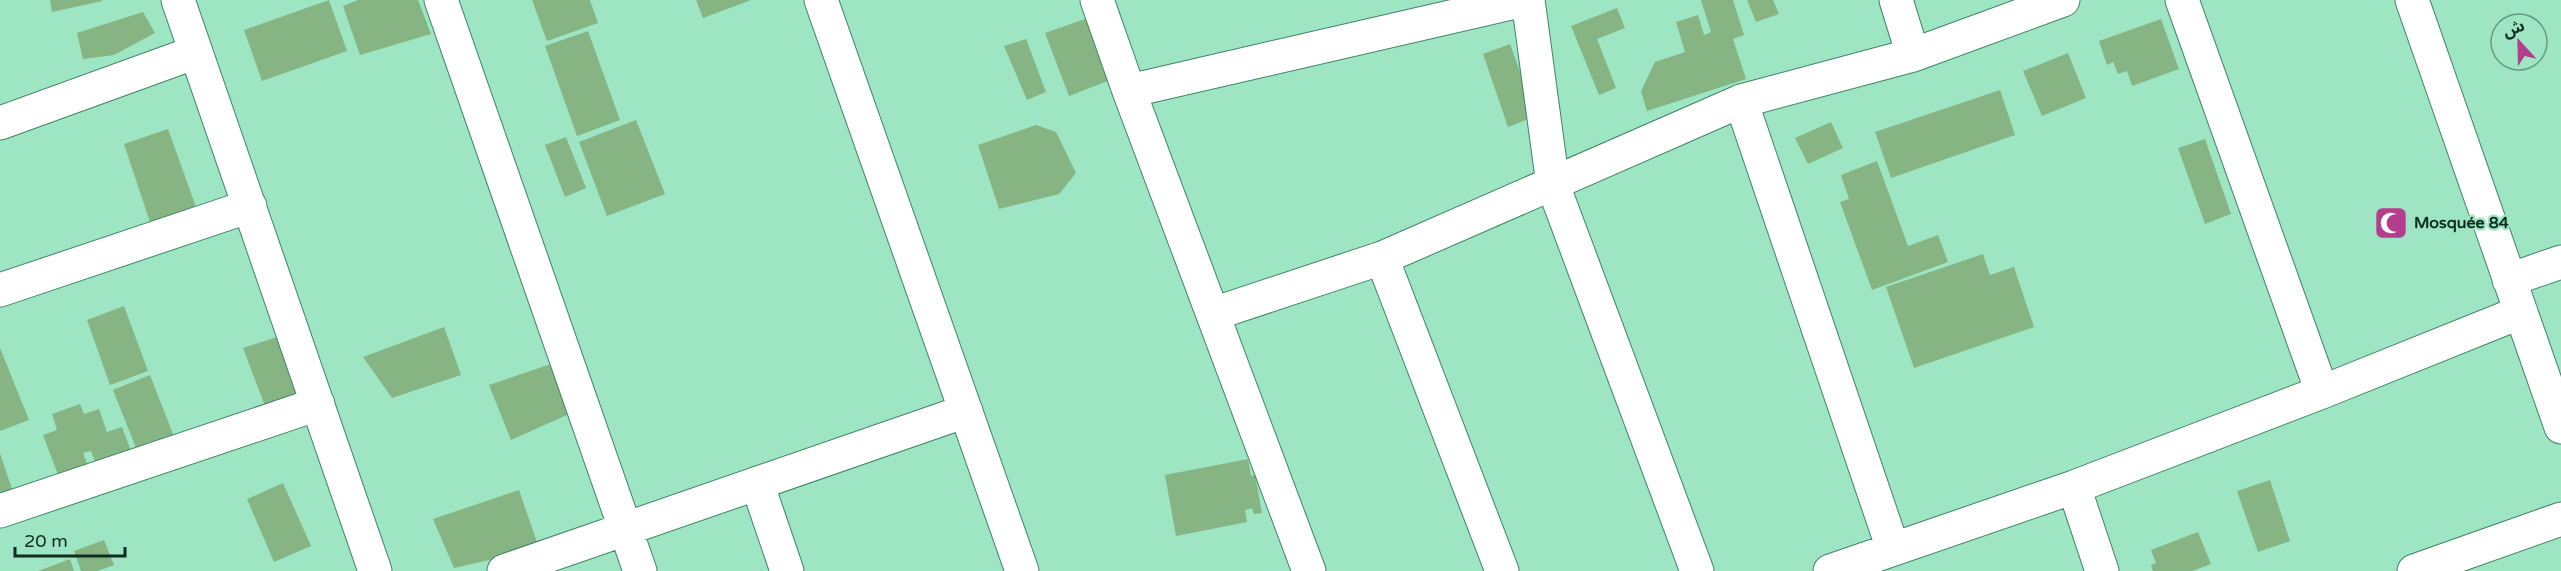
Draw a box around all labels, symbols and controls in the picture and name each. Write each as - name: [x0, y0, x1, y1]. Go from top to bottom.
- north arrow: [2489, 12, 2549, 72]
- text: ش: [2500, 16, 2528, 42]
- mosque icon: Mosquée 84: [2373, 205, 2409, 241]
- place label: Mosquée 84: [2414, 213, 2509, 233]
- scale bar: [15, 520, 124, 558]
- text: 20 m: [24, 530, 68, 552]

